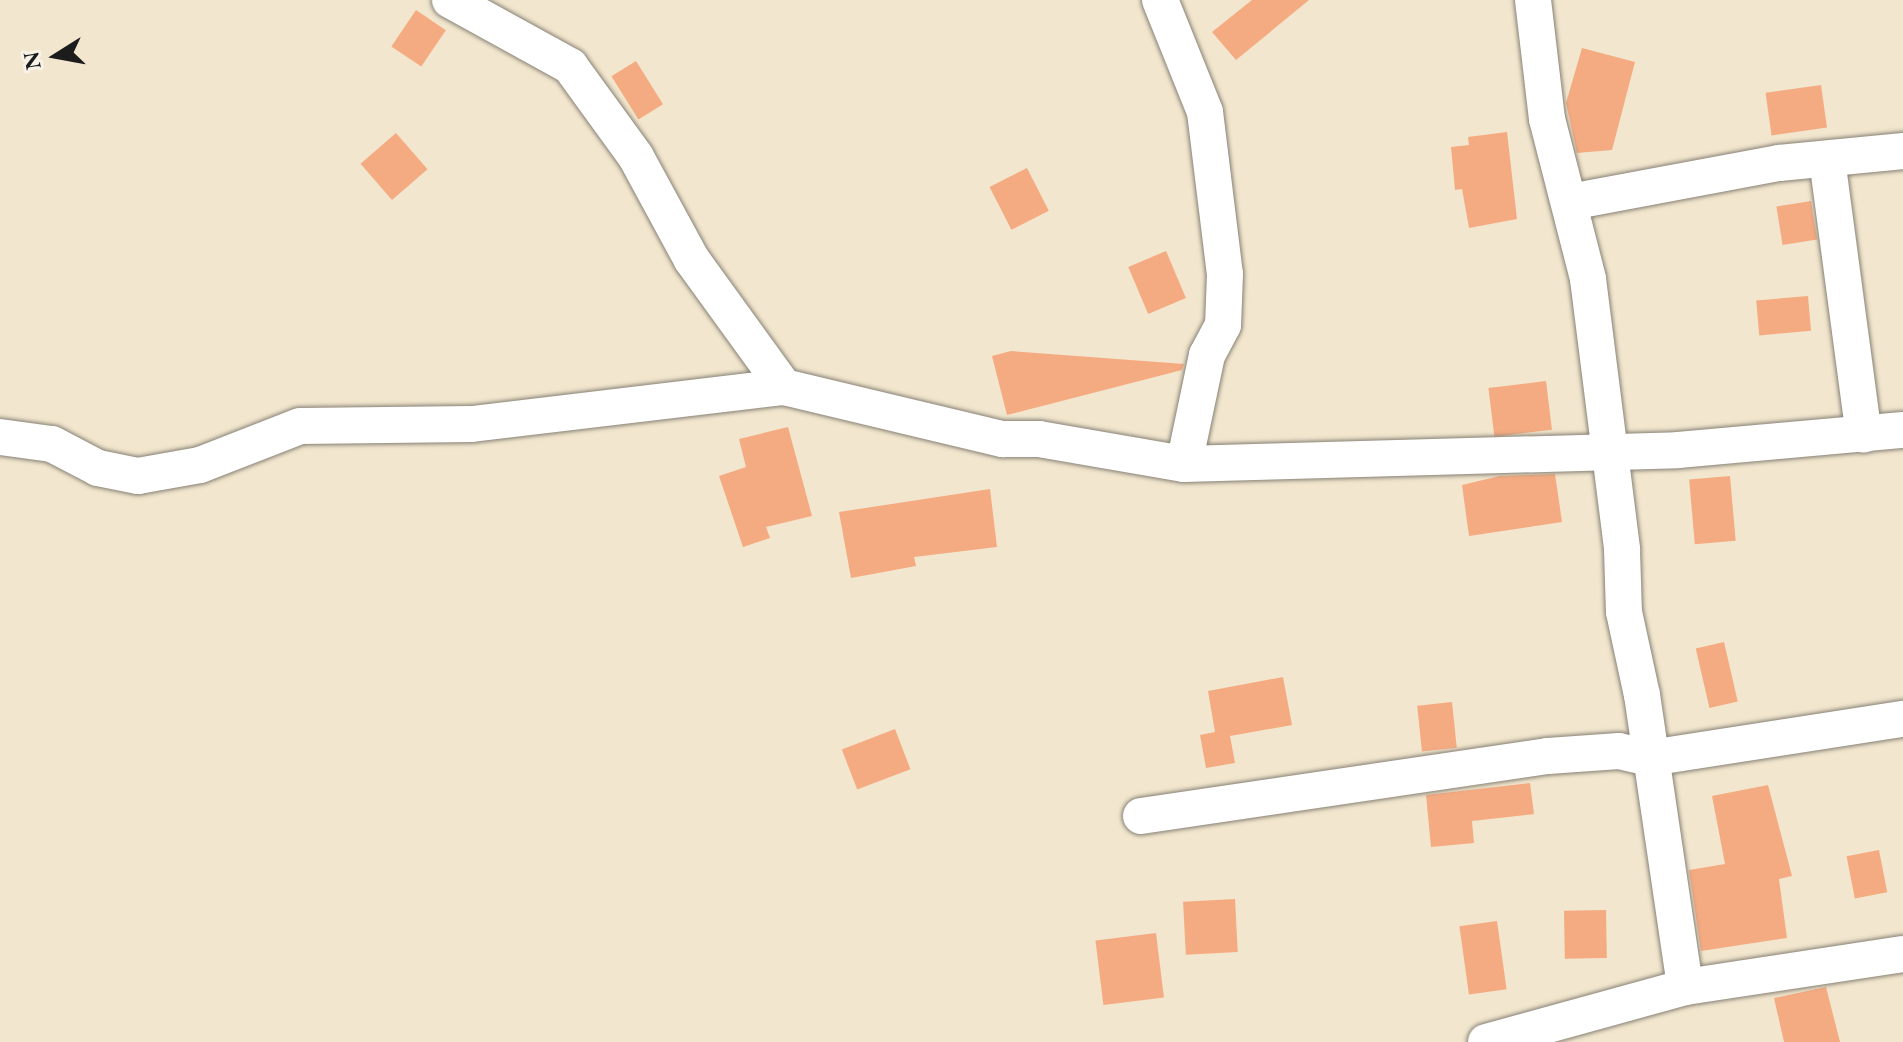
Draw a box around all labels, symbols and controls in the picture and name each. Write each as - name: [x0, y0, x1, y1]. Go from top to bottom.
- north arrow: [16, 16, 96, 96]
- text: N: [16, 49, 48, 72]

